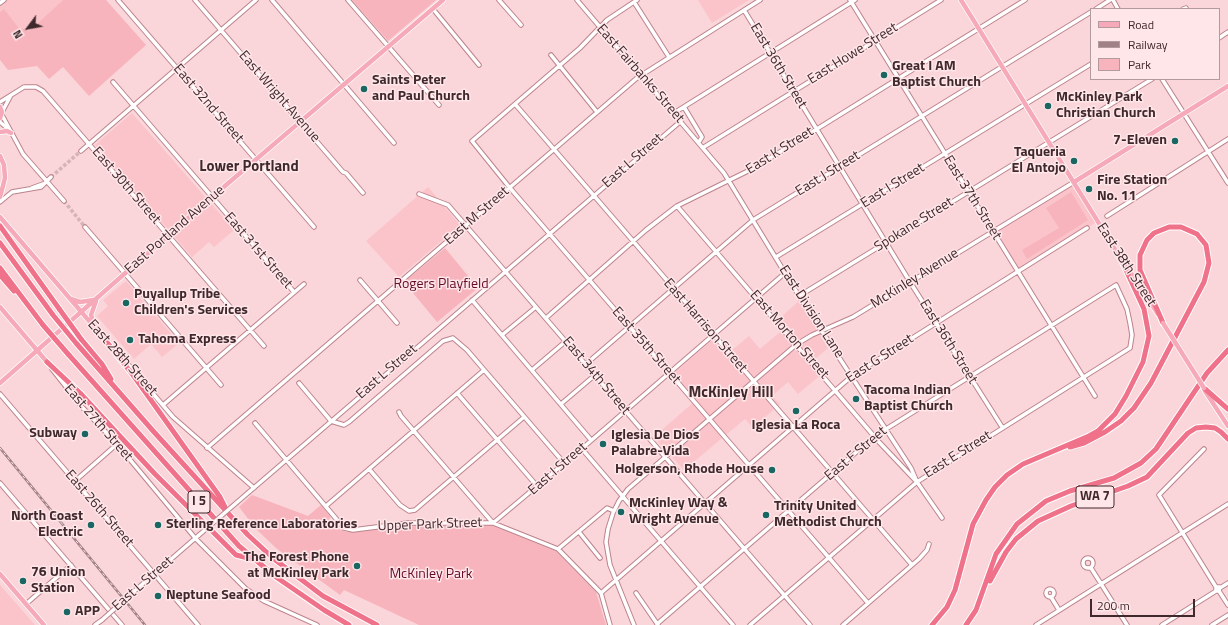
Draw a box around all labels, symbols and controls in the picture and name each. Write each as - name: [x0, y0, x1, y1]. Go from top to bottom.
- north arrow: [8, 8, 48, 48]
- legend: [1090, 8, 1220, 80]
- text: Road: [1128, 15, 1154, 34]
- street label: East 36th Street: [746, 20, 810, 112]
- street label: East Howe Street: [805, 20, 901, 88]
- street label: East Fairbanks Street: [593, 21, 687, 127]
- text: N: [9, 27, 27, 42]
- text: Railway: [1128, 35, 1168, 54]
- street label: East Wright Avenue: [235, 48, 323, 146]
- text: Park: [1128, 55, 1151, 74]
- place label: Great I AM Baptist Church: [892, 59, 981, 92]
- street label: East 32nd Street: [169, 61, 247, 147]
- marker: Great I AM Baptist Church: [879, 70, 889, 80]
- place label: Saints Peter and Paul Church: [372, 73, 470, 106]
- marker: Saints Peter and Paul Church: [359, 84, 369, 94]
- place label: McKinley Park Christian Church: [1056, 90, 1156, 122]
- marker: McKinley Park Christian Church: [1043, 101, 1053, 111]
- street label: East K Street: [743, 124, 817, 178]
- street label: East L Street: [599, 130, 667, 192]
- place label: 7-Eleven: [1113, 133, 1167, 149]
- marker: 7-Eleven: [1170, 136, 1180, 146]
- street label: East 30th Street: [88, 144, 164, 228]
- place label: Taqueria El Antojo: [1012, 145, 1066, 178]
- street label: East J Street: [793, 148, 863, 200]
- street label: East 37th Street: [939, 153, 1005, 243]
- marker: Taqueria El Antojo: [1069, 156, 1079, 166]
- district label: Lower Portland: [199, 158, 299, 176]
- street label: East I Street: [858, 160, 928, 212]
- place label: Fire Station No. 11: [1097, 173, 1167, 206]
- street label: East Portland Avenue: [122, 182, 228, 278]
- street label: East M Street: [441, 183, 513, 249]
- marker: Fire Station No. 11: [1084, 184, 1094, 194]
- street label: Spokane Street: [871, 194, 957, 256]
- street label: East 31st Street: [220, 209, 296, 293]
- street label: East 38th Street: [1093, 220, 1159, 310]
- street label: McKinley Avenue: [868, 245, 962, 313]
- street label: East Division Lane: [775, 263, 847, 361]
- street label: East Harrison Street: [660, 276, 750, 376]
- park label: Rogers Playfield: [393, 277, 489, 293]
- place label: Puyallup Tribe Children's Services: [134, 287, 248, 320]
- street label: East Morton Street: [746, 287, 832, 383]
- street label: East 36th Street: [915, 297, 981, 387]
- marker: Puyallup Tribe Children's Services: [121, 298, 131, 308]
- street label: East 35th Street: [608, 304, 684, 388]
- street label: East 28th Street: [83, 317, 161, 399]
- street label: East G Street: [843, 331, 917, 387]
- place label: Tahoma Express: [138, 332, 236, 348]
- street label: East 34th Street: [559, 334, 633, 418]
- marker: Tahoma Express: [125, 335, 135, 345]
- street label: East L Street: [353, 341, 421, 403]
- street label: East 27th Street: [60, 381, 136, 465]
- place label: Tacoma Indian Baptist Church: [864, 383, 953, 416]
- district label: McKinley Hill: [688, 384, 774, 402]
- marker: Tacoma Indian Baptist Church: [851, 394, 861, 404]
- marker: Iglesia La Roca: [791, 406, 801, 416]
- place label: Iglesia La Roca: [752, 418, 840, 434]
- street label: East F Street: [822, 423, 890, 485]
- place label: Subway: [29, 426, 77, 442]
- place label: Iglesia De Dios Palabre-Vida: [611, 428, 699, 460]
- street label: East E Street: [921, 428, 995, 482]
- marker: Subway: [80, 429, 90, 439]
- street label: East I Street: [525, 439, 591, 499]
- marker: Iglesia De Dios Palabre-Vida: [598, 439, 608, 449]
- place label: Holgerson, Rhode House: [615, 462, 764, 478]
- marker: Holgerson, Rhode House: [767, 465, 777, 475]
- street label: East 26th Street: [61, 467, 137, 551]
- road number: WA 7: [1076, 486, 1114, 508]
- road number: I 5: [188, 491, 210, 513]
- place label: McKinley Way & Wright Avenue: [629, 496, 727, 528]
- place label: Trinity United Methodist Church: [774, 499, 882, 532]
- marker: McKinley Way & Wright Avenue: [616, 507, 626, 517]
- place label: North Coast Electric: [11, 509, 83, 542]
- marker: Trinity United Methodist Church: [761, 510, 771, 520]
- street label: Upper Park Street: [377, 515, 483, 535]
- place label: Sterling Reference Laboratories: [166, 517, 357, 533]
- marker: North Coast Electric: [86, 520, 96, 530]
- marker: Sterling Reference Laboratories: [153, 520, 163, 530]
- place label: The Forest Phone at McKinley Park: [244, 550, 349, 582]
- street label: East L Street: [109, 553, 177, 615]
- marker: The Forest Phone at McKinley Park: [352, 561, 362, 571]
- place label: 76 Union Station: [31, 565, 85, 598]
- park label: McKinley Park: [389, 567, 473, 583]
- marker: 76 Union Station: [18, 576, 28, 586]
- place label: Neptune Seafood: [166, 588, 271, 604]
- marker: Neptune Seafood: [153, 591, 163, 601]
- scale bar: [1092, 591, 1197, 617]
- text: 200 m: [1097, 596, 1130, 615]
- place label: APP: [75, 604, 100, 620]
- marker: APP: [62, 607, 72, 617]

